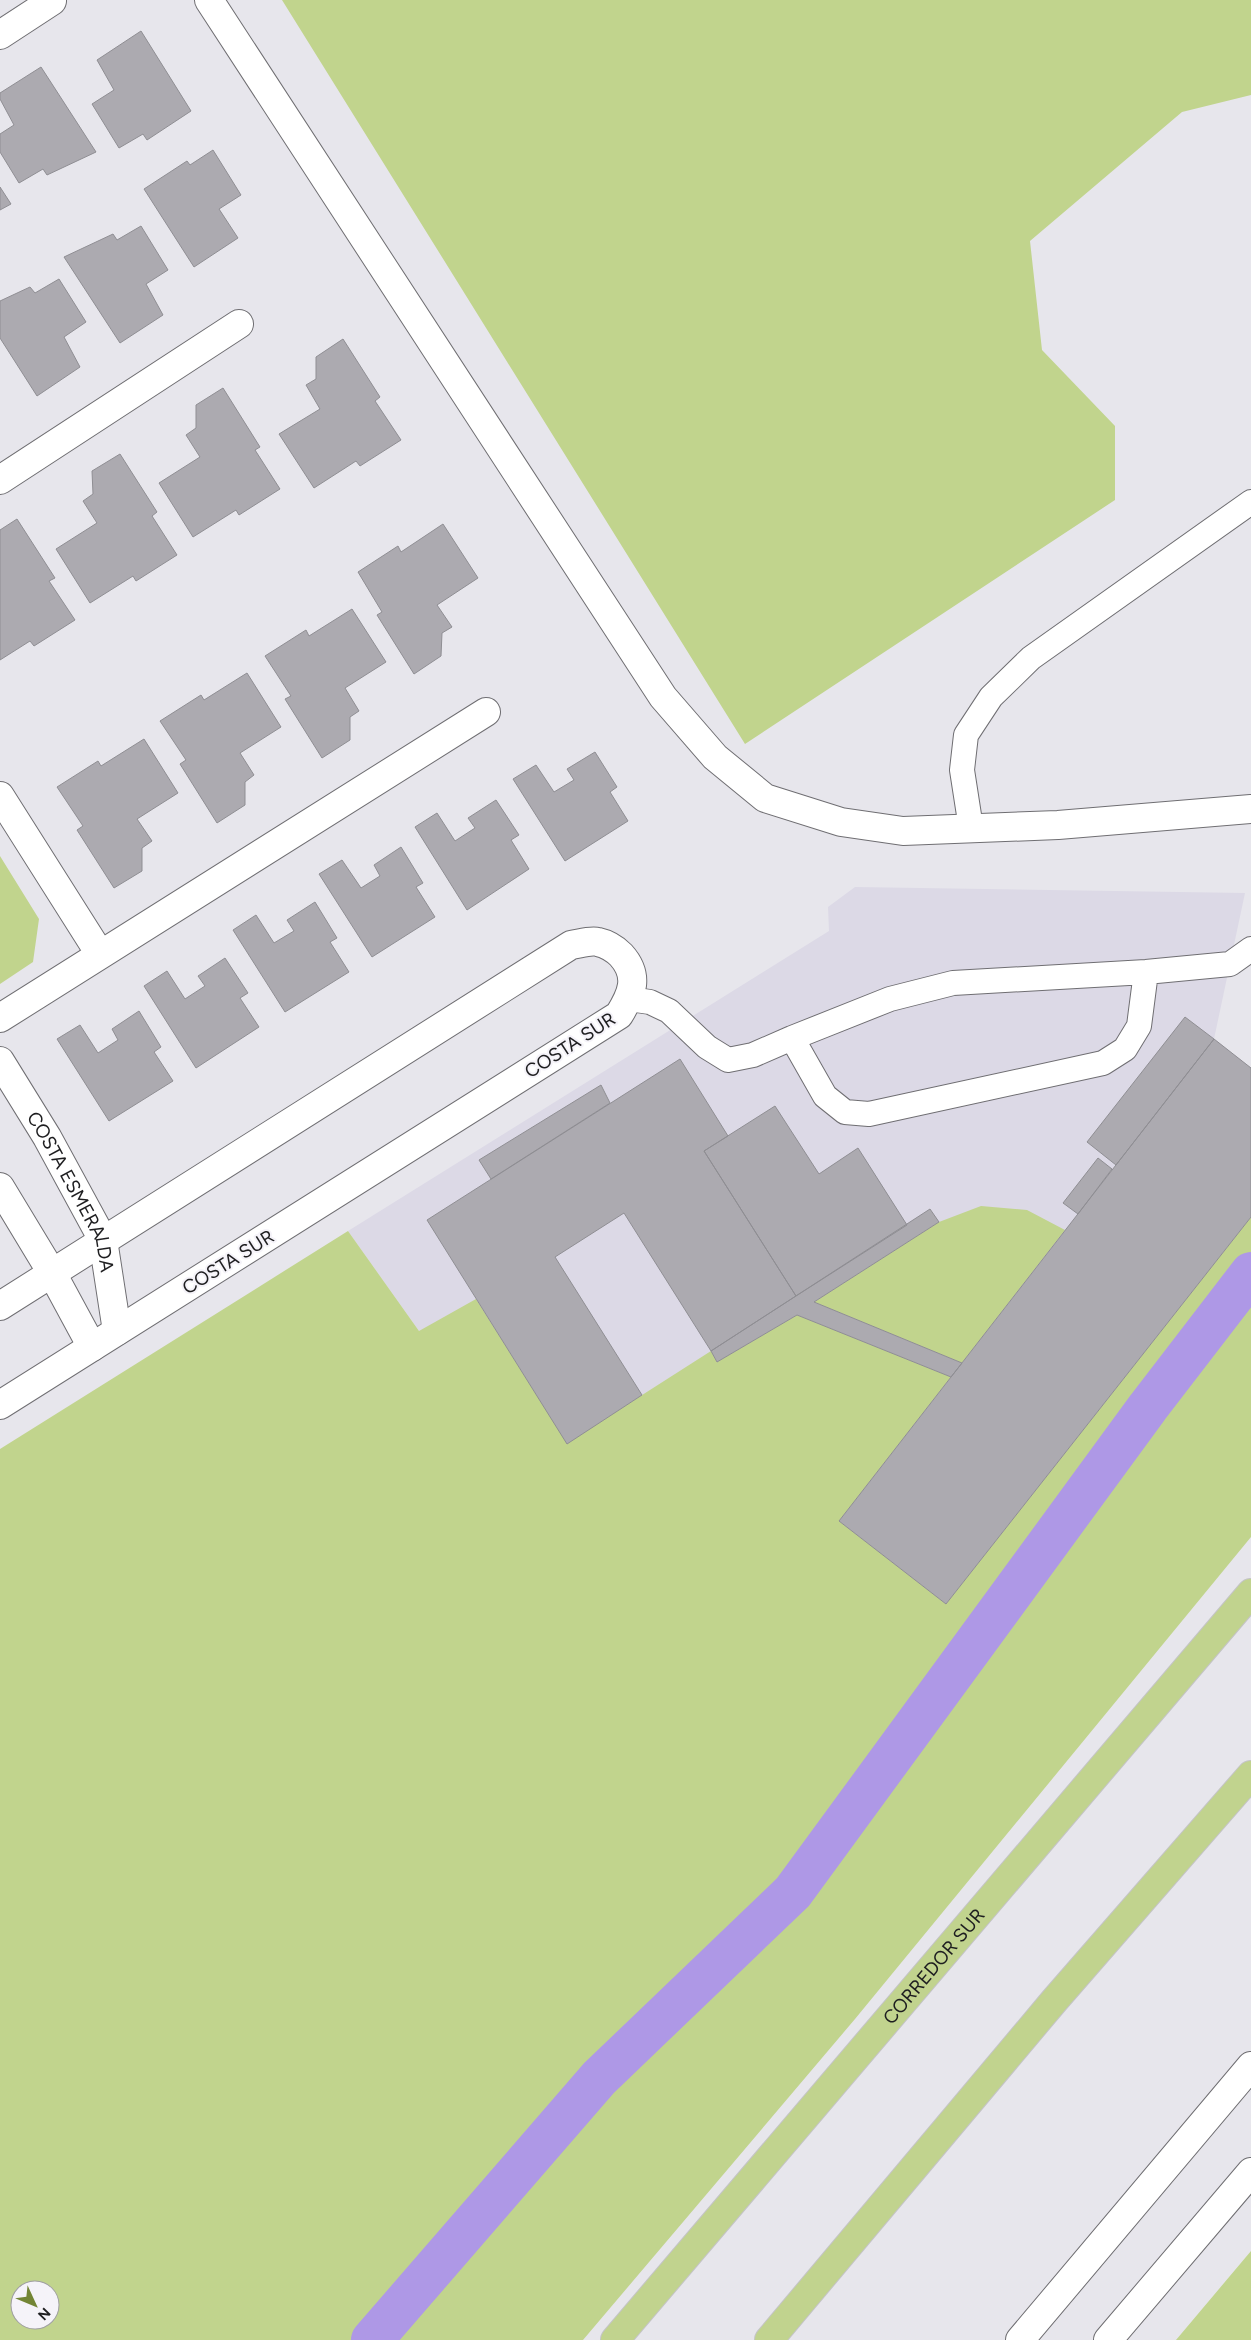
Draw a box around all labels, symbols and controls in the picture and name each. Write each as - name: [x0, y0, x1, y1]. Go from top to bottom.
- street label: COSTA SUR: [520, 1007, 620, 1083]
- street label: COSTA ESMERALDA: [22, 1107, 119, 1274]
- street label: COSTA SUR: [178, 1225, 278, 1299]
- street label: CORREDOR SUR: [878, 1903, 989, 2029]
- north arrow: [10, 2280, 60, 2330]
- text: N: [34, 2304, 54, 2323]

